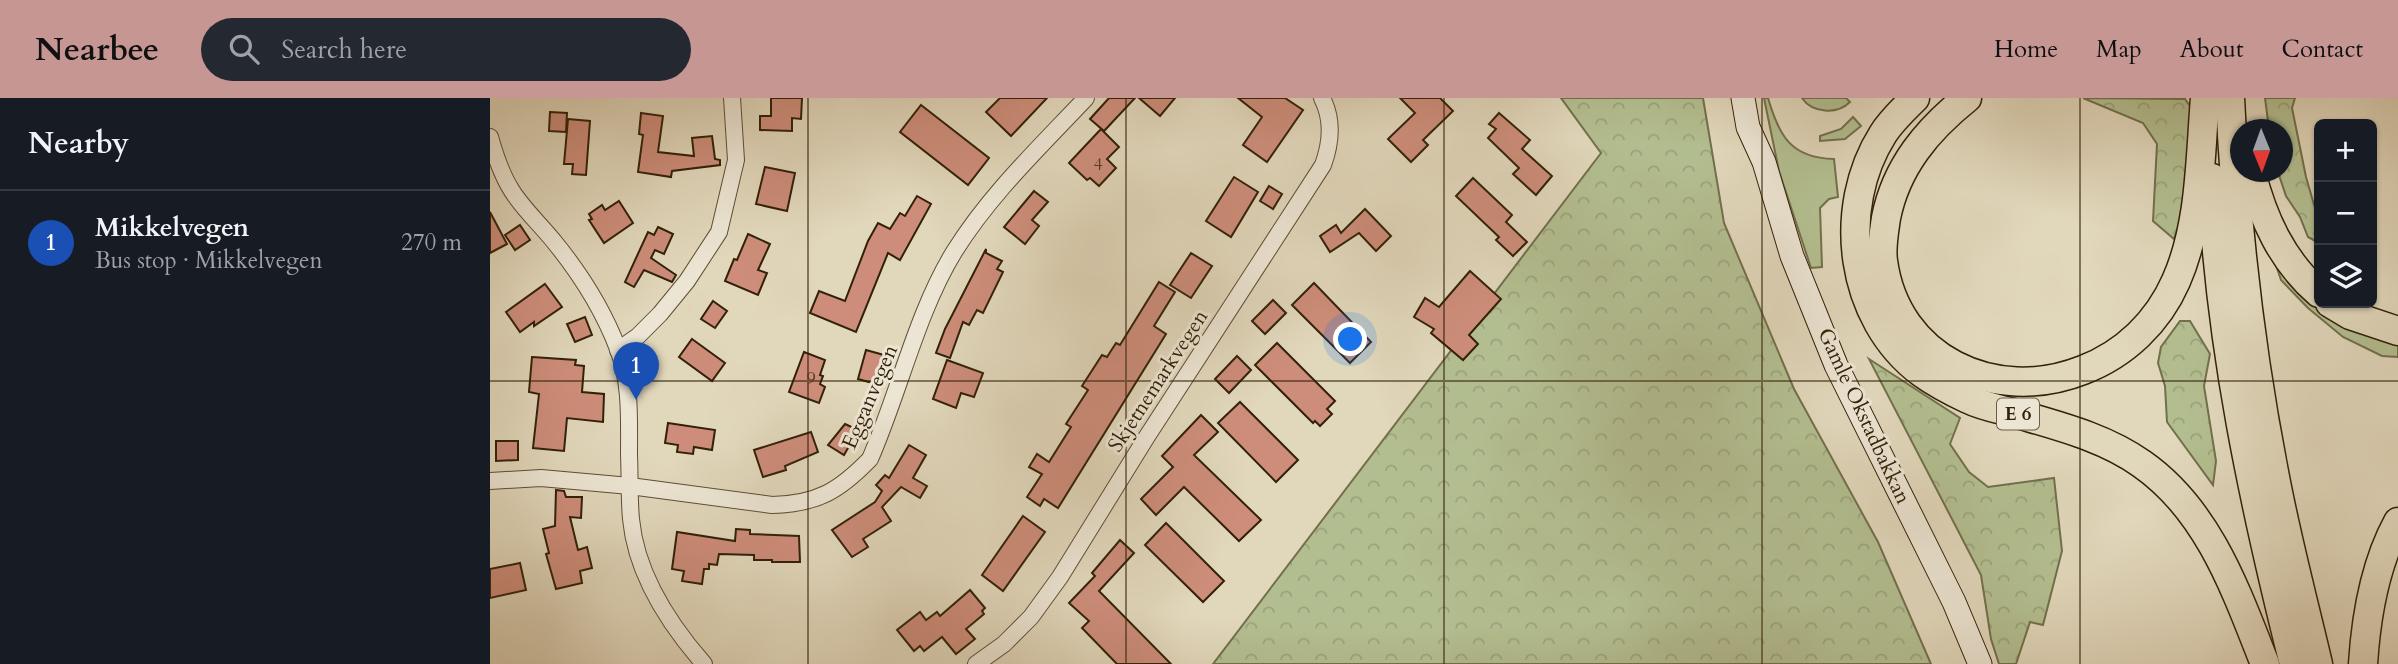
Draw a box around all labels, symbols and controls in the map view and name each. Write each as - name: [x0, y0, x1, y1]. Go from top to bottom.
- search box: [201, 18, 691, 81]
- text: Nearbee: [35, 27, 159, 72]
- icon: search: [225, 30, 263, 68]
- text: Search here: [281, 32, 407, 67]
- text: Home: [1994, 33, 2058, 66]
- text: Map: [2096, 33, 2142, 66]
- text: About: [2180, 33, 2244, 66]
- text: Contact: [2282, 33, 2363, 66]
- north arrow: [2230, 119, 2293, 182]
- map controls: [2314, 119, 2377, 308]
- button: +: [2314, 119, 2377, 182]
- text: Nearby: [28, 123, 129, 164]
- house number: 4: [1093, 152, 1103, 177]
- button: −: [2314, 182, 2377, 245]
- text: Mikkelvegen: [95, 210, 249, 245]
- text: 1: [45, 227, 57, 258]
- text: 270 m: [401, 227, 462, 258]
- text: Bus stop · Mikkelvegen: [95, 245, 322, 276]
- button: layers: [2314, 245, 2377, 308]
- street label: Skjetnemarkvegen: [1101, 304, 1215, 458]
- your location: [1333, 322, 1367, 356]
- street label: Gamle Okstadbakkan: [1810, 323, 1918, 509]
- street label: Egganvegen: [835, 340, 905, 454]
- pin: 1: [613, 342, 659, 400]
- house number: 9: [806, 366, 816, 391]
- road number: E 6: [1997, 398, 2039, 430]

